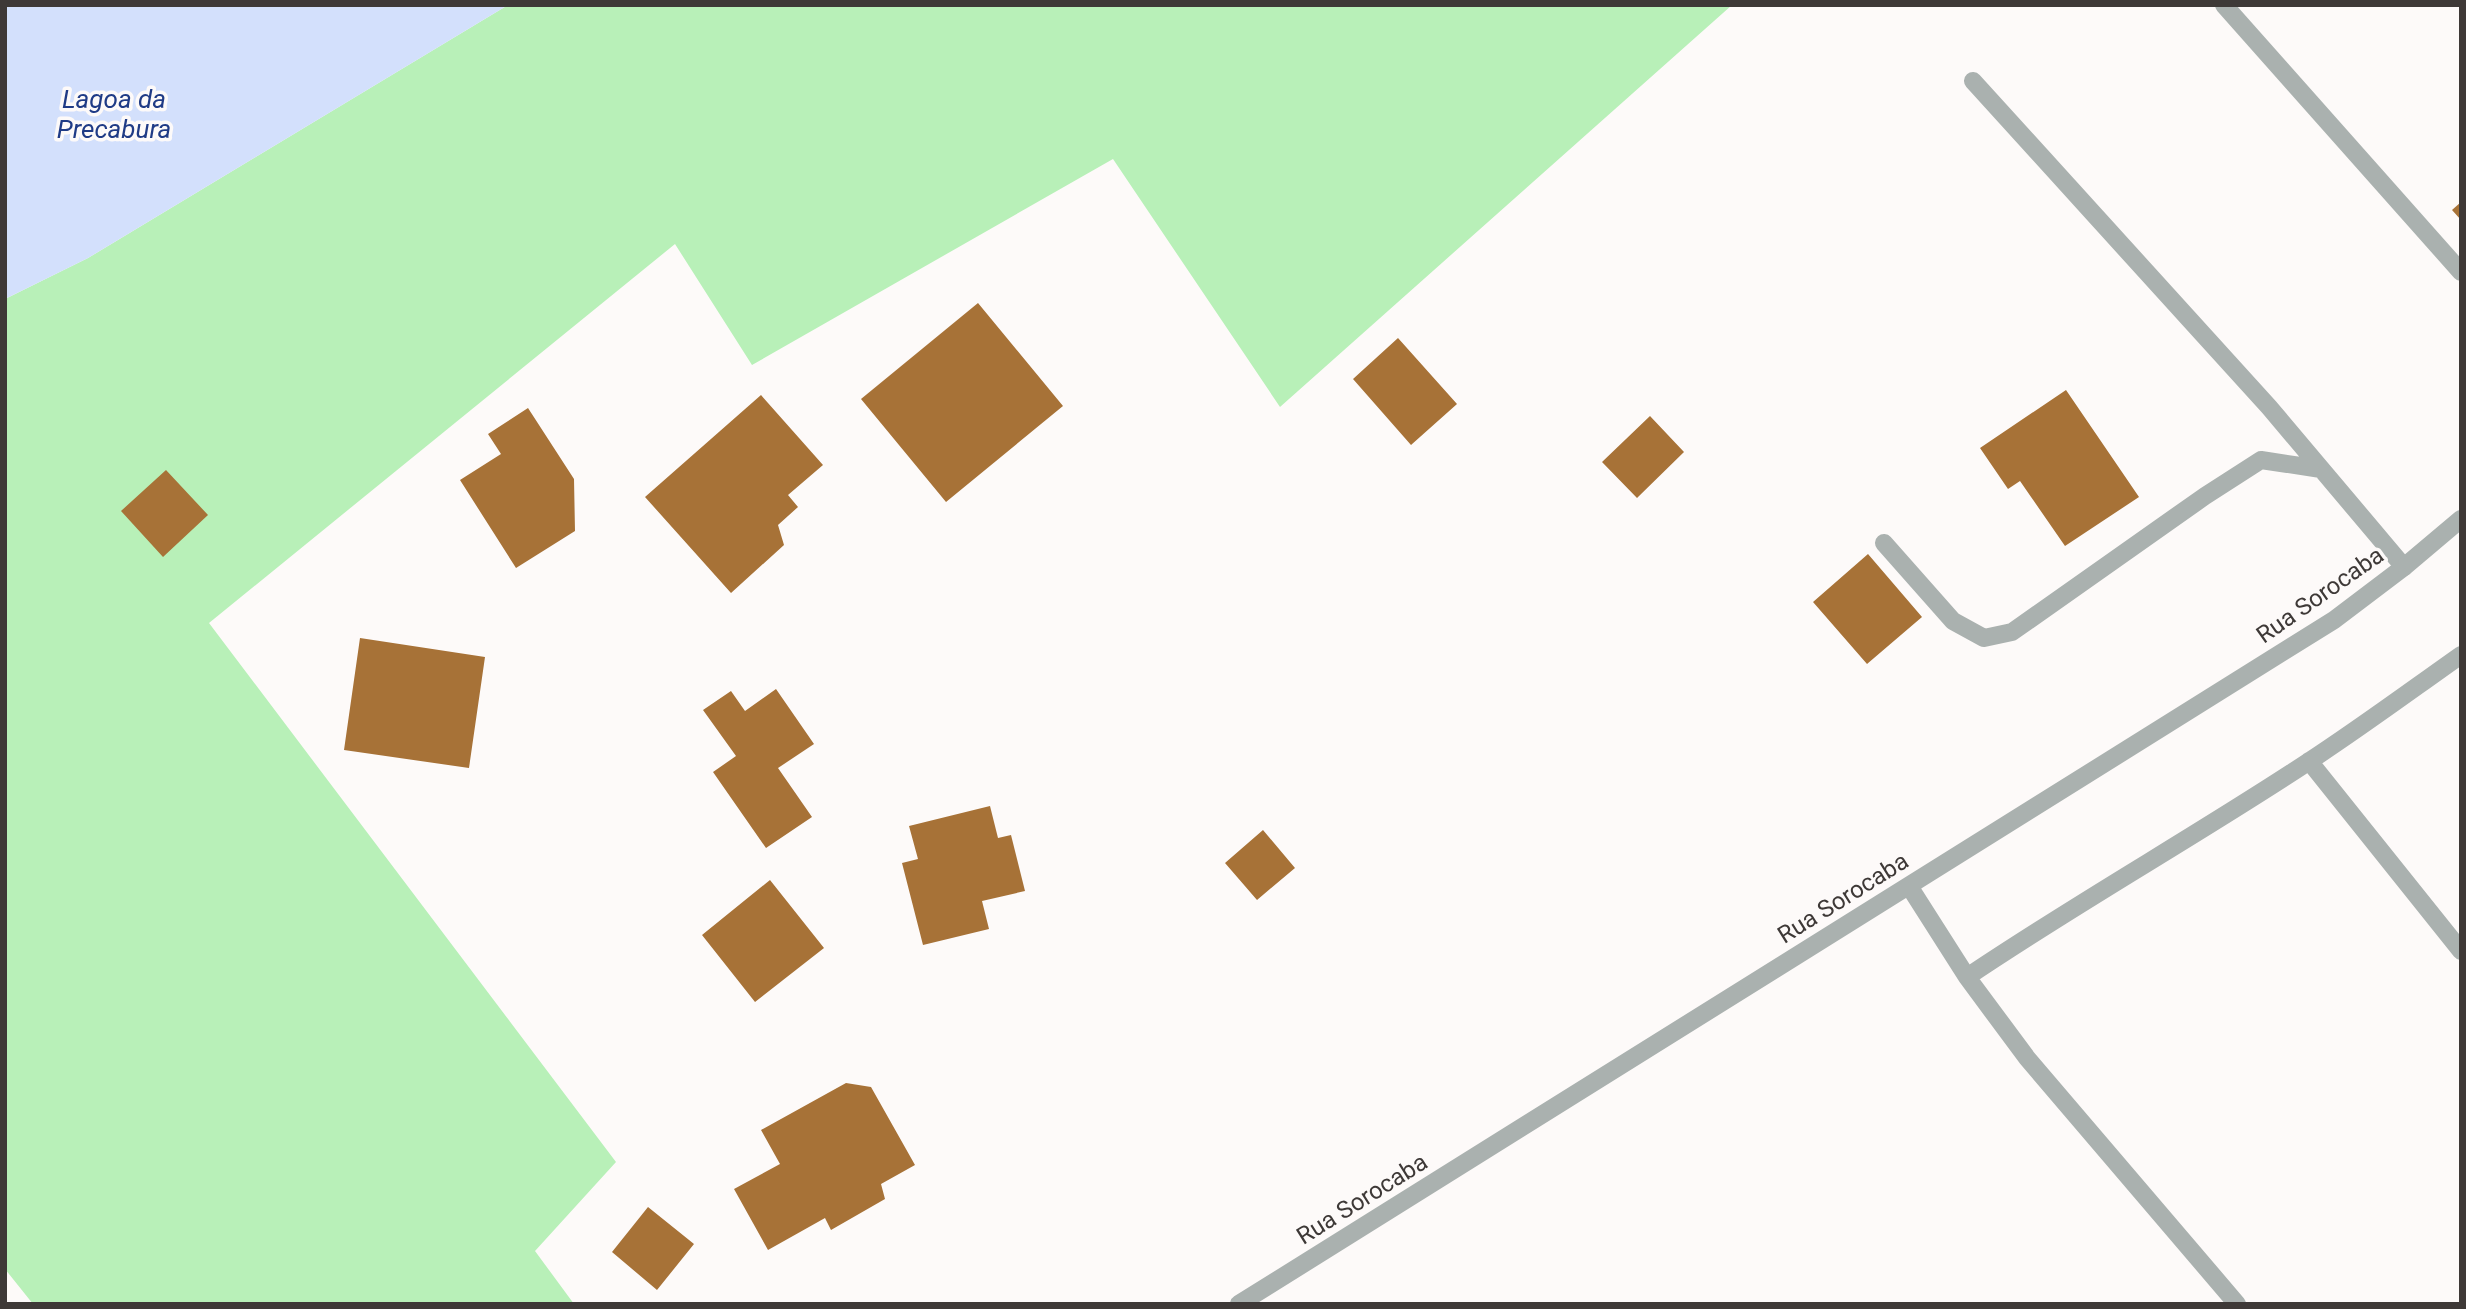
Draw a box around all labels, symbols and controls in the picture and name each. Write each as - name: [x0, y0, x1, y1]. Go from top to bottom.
- water label: Lagoa da Precabura: [57, 84, 171, 144]
- street label: Rua Sorocaba: [2251, 541, 2389, 649]
- street label: Rua Sorocaba: [1773, 847, 1913, 949]
- street label: Rua Sorocaba: [1292, 1148, 1432, 1250]

